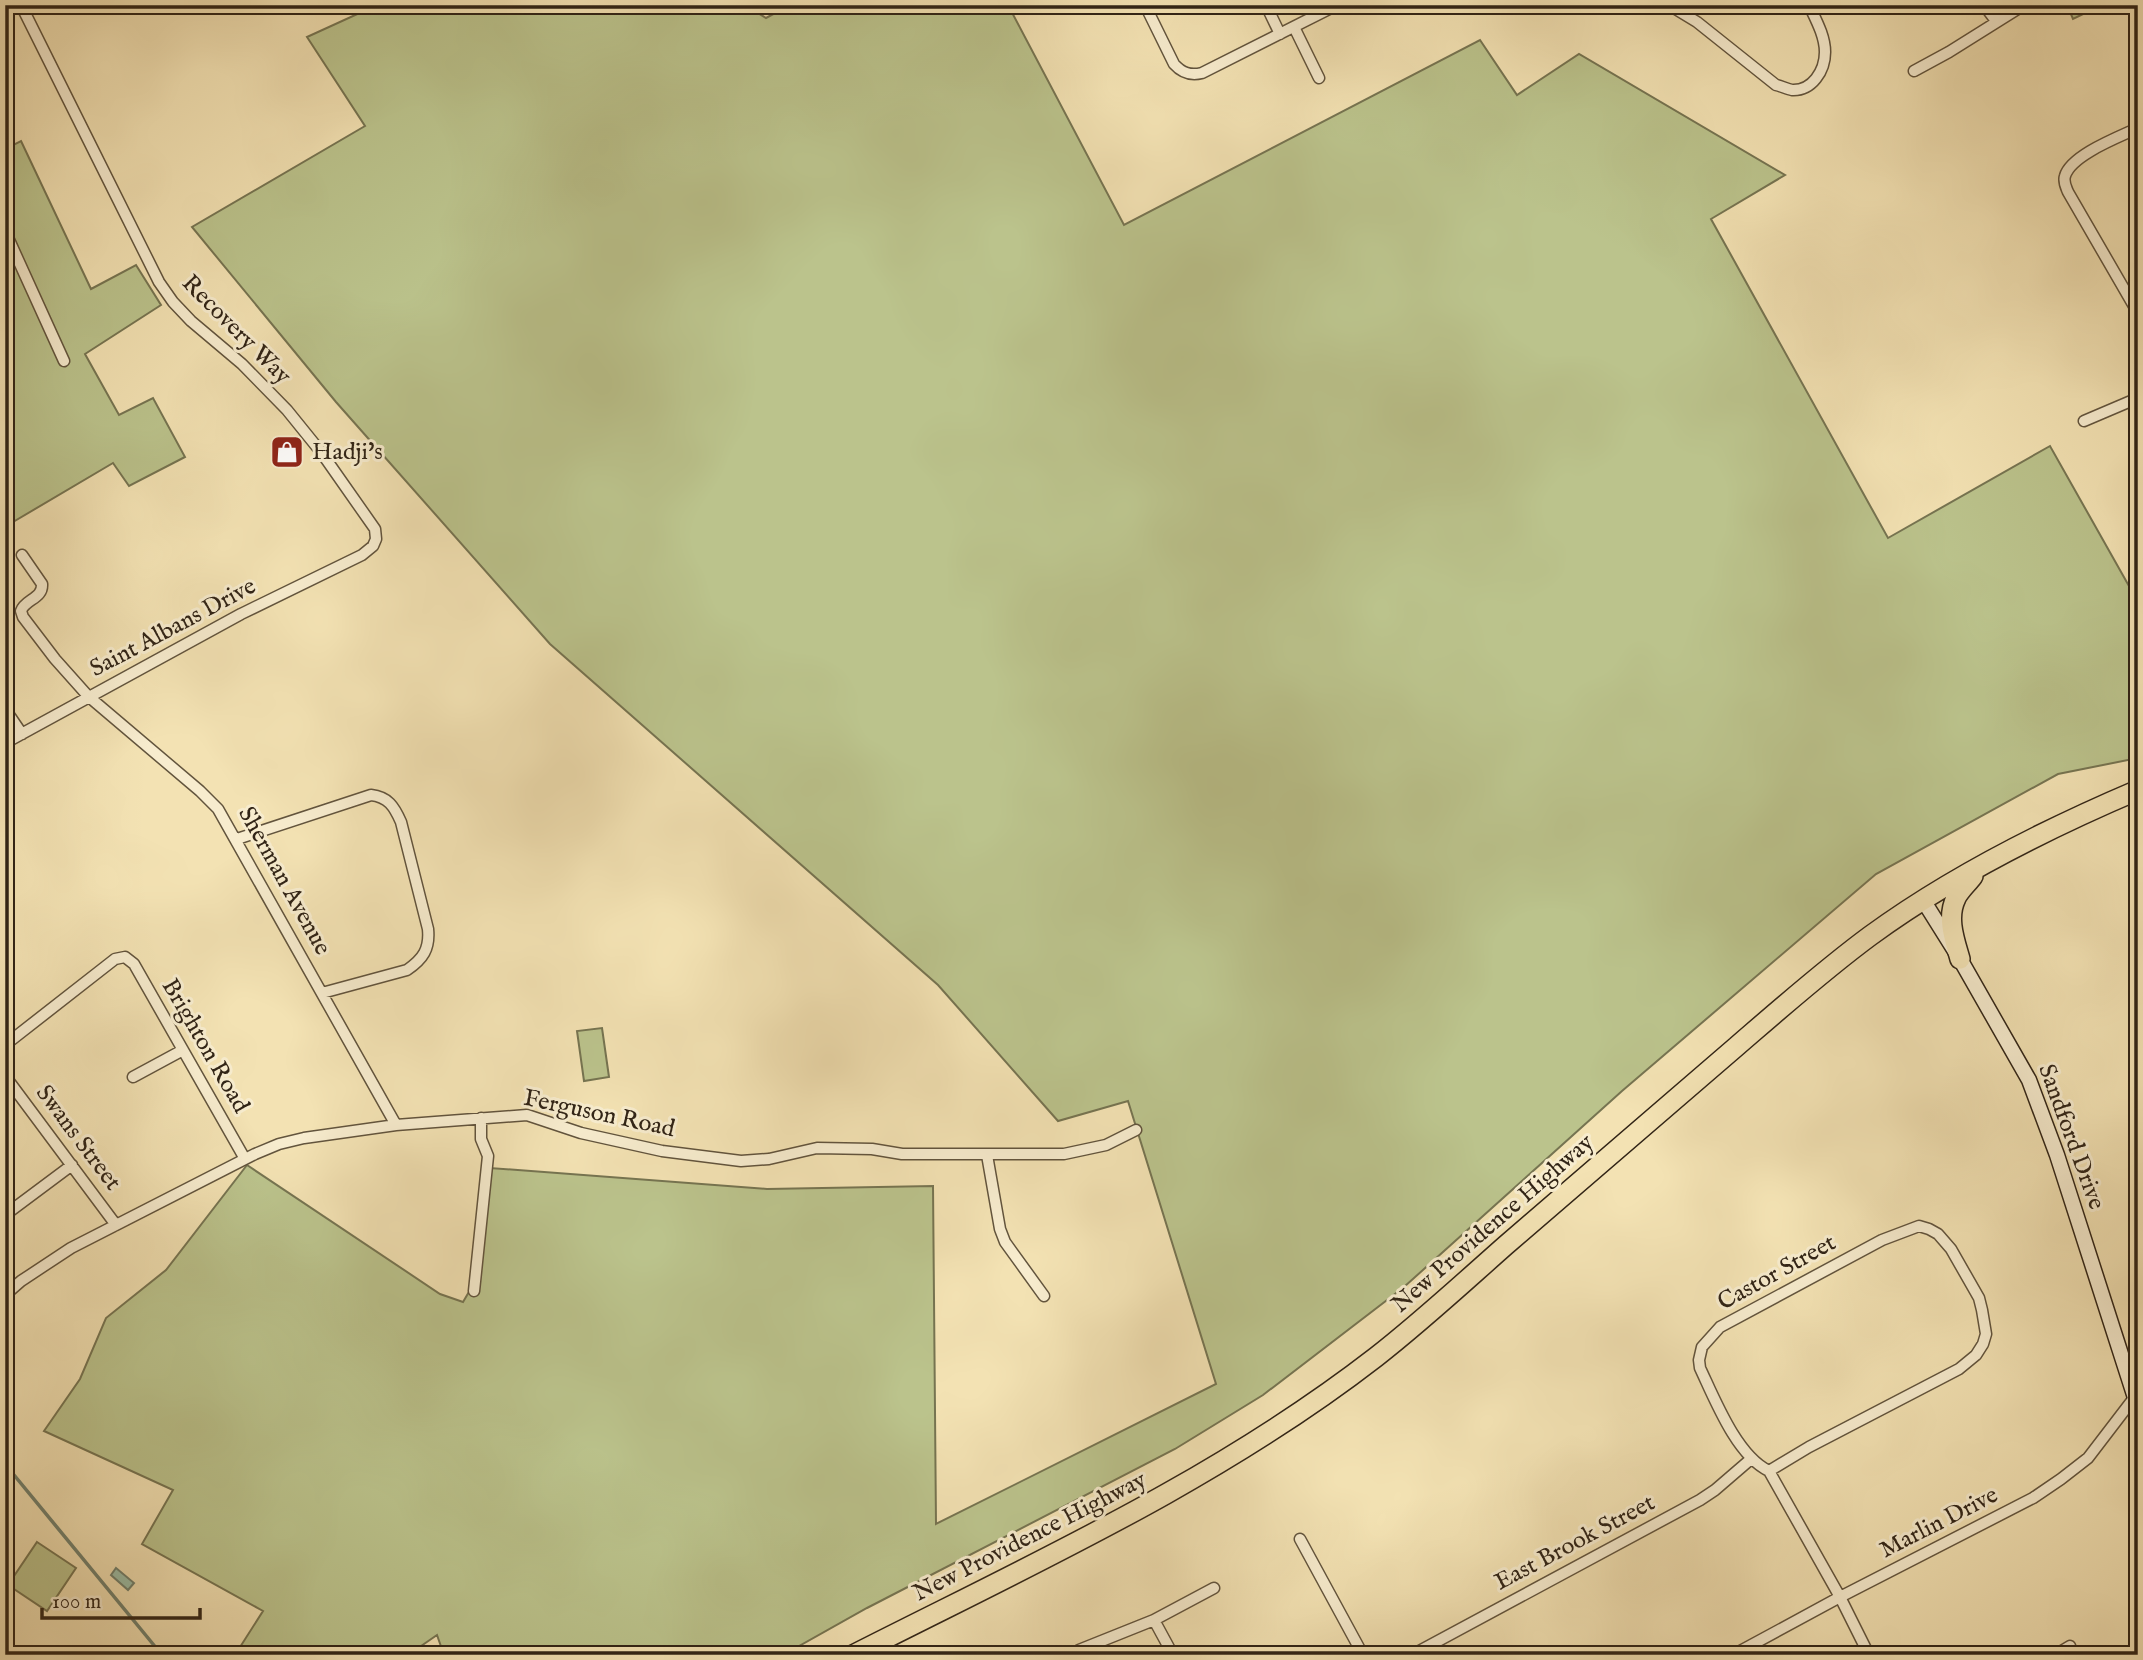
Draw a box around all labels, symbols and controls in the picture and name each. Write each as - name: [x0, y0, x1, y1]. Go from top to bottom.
- street label: Recovery Way: [175, 269, 298, 392]
- shop icon: Hadji's: [268, 433, 306, 471]
- place label: Hadji's: [312, 437, 383, 468]
- street label: Saint Albans Drive: [85, 571, 261, 685]
- street label: Sherman Avenue: [230, 801, 338, 961]
- street label: Brighton Road: [154, 973, 256, 1119]
- street label: Sandford Drive: [2030, 1060, 2112, 1214]
- street label: Swans Street: [28, 1079, 128, 1197]
- street label: Ferguson Road: [520, 1083, 678, 1145]
- street label: New Providence Highway: [1386, 1128, 1601, 1320]
- street label: Castor Street: [1712, 1228, 1842, 1318]
- street label: New Providence Highway: [908, 1465, 1152, 1609]
- street label: Marlin Drive: [1875, 1480, 2003, 1566]
- street label: East Brook Street: [1490, 1488, 1660, 1598]
- scale bar: [42, 1576, 200, 1620]
- text: 100 m: [52, 1589, 101, 1616]

